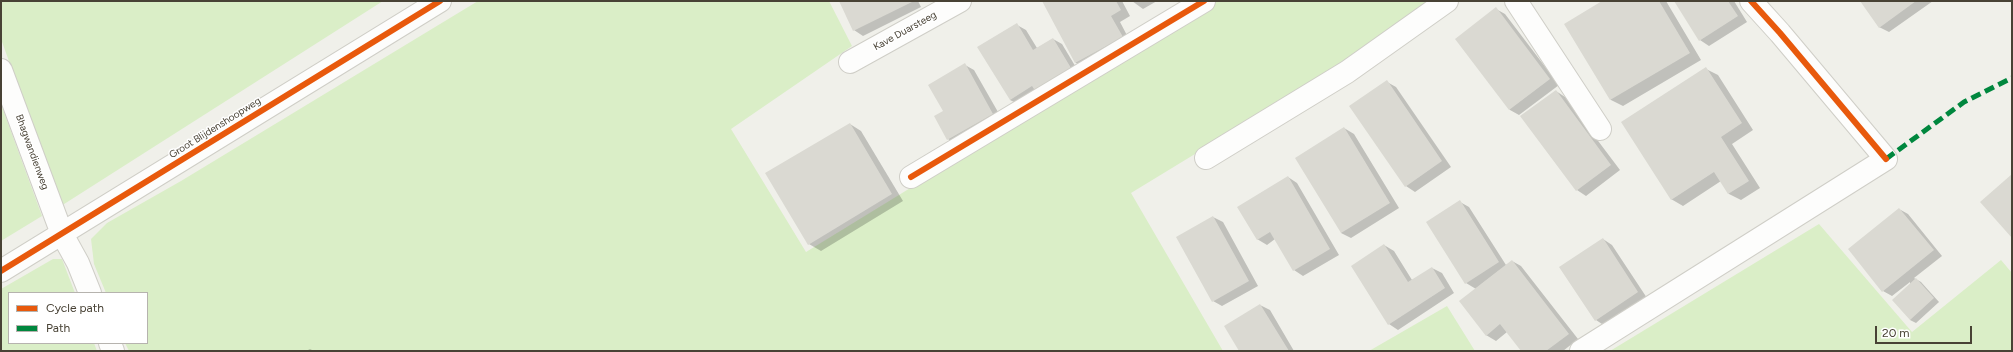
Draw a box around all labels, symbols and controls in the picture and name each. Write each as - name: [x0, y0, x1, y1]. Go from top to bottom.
- street label: Kave Duarsteeg: [871, 9, 939, 53]
- street label: Groot Blijdenshoopweg: [167, 95, 263, 161]
- street label: Bhagwandienweg: [13, 113, 51, 191]
- legend: [8, 292, 148, 344]
- text: Cycle path: [46, 301, 104, 315]
- scale bar: [1877, 318, 1974, 344]
- text: Path: [46, 321, 70, 335]
- text: 20 m: [1882, 326, 1910, 340]

